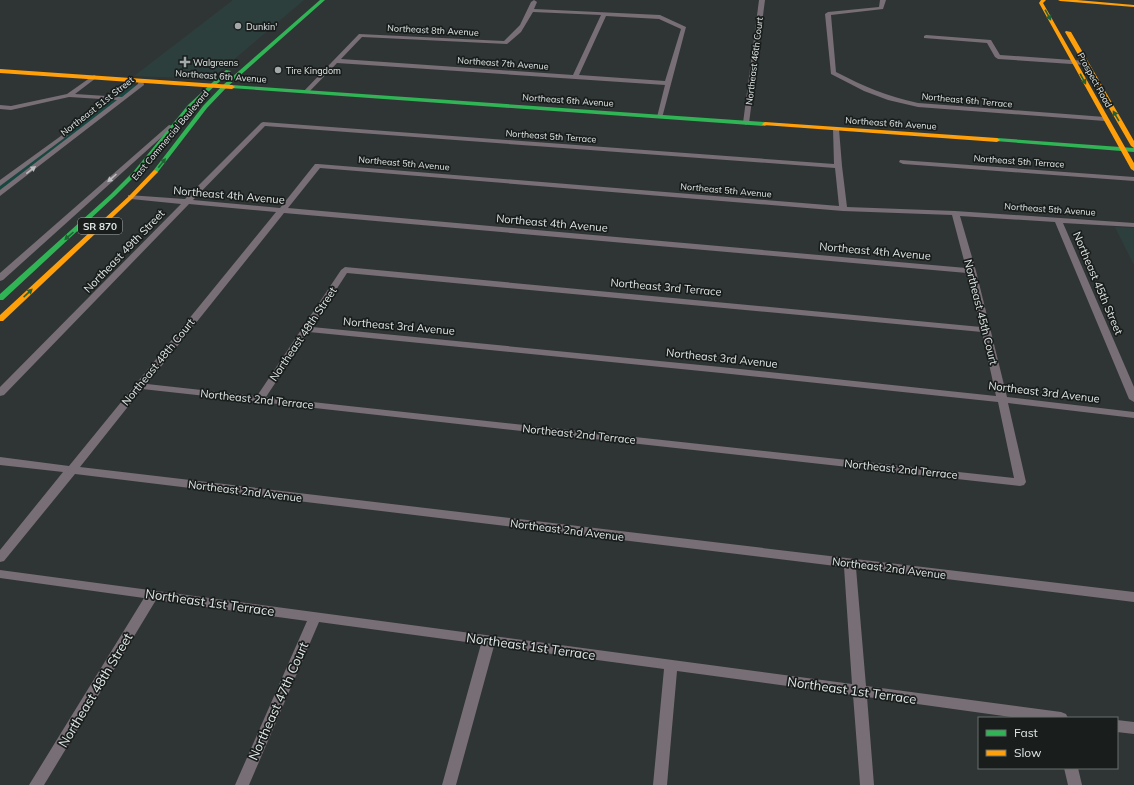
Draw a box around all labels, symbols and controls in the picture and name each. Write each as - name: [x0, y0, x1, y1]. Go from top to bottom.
- one-way arrow: [1045, 10, 1051, 21]
- street label: Northeast 46th Court: [743, 16, 765, 106]
- marker: Dunkin': [233, 21, 243, 31]
- place label: Dunkin': [246, 21, 277, 32]
- street label: Northeast 8th Avenue: [387, 22, 479, 38]
- street label: Prospect Road: [1075, 51, 1115, 109]
- street label: Northeast 7th Avenue: [457, 54, 549, 72]
- marker: Walgreens: [180, 57, 190, 67]
- place label: Walgreens: [193, 57, 238, 68]
- marker: Tire Kingdom: [273, 65, 283, 75]
- place label: Tire Kingdom: [286, 65, 341, 76]
- street label: Northeast 6th Avenue: [175, 67, 267, 85]
- one-way arrow: [1080, 73, 1086, 85]
- street label: Northeast 51st Street: [58, 74, 136, 138]
- street label: East Commercial Boulevard: [129, 88, 211, 182]
- street label: Northeast 6th Avenue: [522, 91, 614, 109]
- street label: Northeast 6th Terrace: [921, 91, 1013, 109]
- one-way arrow: [1113, 110, 1120, 122]
- street label: Northeast 6th Avenue: [845, 114, 937, 132]
- street label: Northeast 5th Terrace: [505, 127, 597, 145]
- street label: Northeast 5th Terrace: [973, 152, 1065, 170]
- street label: Northeast 5th Avenue: [358, 154, 450, 172]
- one-way arrow: [157, 158, 166, 169]
- one-way arrow: [25, 166, 36, 175]
- one-way arrow: [107, 174, 117, 183]
- street label: Northeast 5th Avenue: [680, 181, 772, 199]
- street label: Northeast 4th Avenue: [173, 183, 285, 207]
- street label: Northeast 5th Avenue: [1004, 200, 1096, 218]
- street label: Northeast 49th Street: [81, 206, 168, 296]
- street label: Northeast 4th Avenue: [496, 211, 608, 235]
- road number: SR 870: [78, 218, 122, 234]
- street label: Northeast 45th Street: [1070, 229, 1126, 337]
- one-way arrow: [64, 231, 74, 241]
- street label: Northeast 4th Avenue: [819, 239, 931, 263]
- street label: Northeast 45th Court: [961, 258, 1001, 366]
- street label: Northeast 3rd Terrace: [610, 275, 722, 299]
- street label: Northeast 48th Street: [266, 284, 340, 384]
- one-way arrow: [23, 288, 34, 297]
- street label: Northeast 3rd Avenue: [343, 314, 455, 338]
- street label: Northeast 48th Court: [119, 315, 198, 408]
- street label: Northeast 3rd Avenue: [666, 345, 778, 371]
- street label: Northeast 3rd Avenue: [988, 378, 1100, 406]
- street label: Northeast 2nd Terrace: [200, 386, 314, 412]
- street label: Northeast 2nd Terrace: [522, 421, 636, 447]
- street label: Northeast 2nd Terrace: [844, 456, 958, 482]
- street label: Northeast 2nd Avenue: [187, 477, 303, 505]
- street label: Northeast 2nd Avenue: [509, 516, 625, 544]
- street label: Northeast 2nd Avenue: [831, 554, 947, 582]
- street label: Northeast 1st Terrace: [144, 585, 276, 619]
- street label: Northeast 48th Street: [54, 629, 136, 750]
- street label: Northeast 1st Terrace: [465, 629, 597, 663]
- street label: Northeast 47th Court: [245, 639, 311, 763]
- street label: Northeast 1st Terrace: [786, 673, 918, 707]
- legend: [978, 717, 1118, 769]
- text: Fast: [1014, 725, 1038, 740]
- text: Slow: [1014, 745, 1042, 760]

